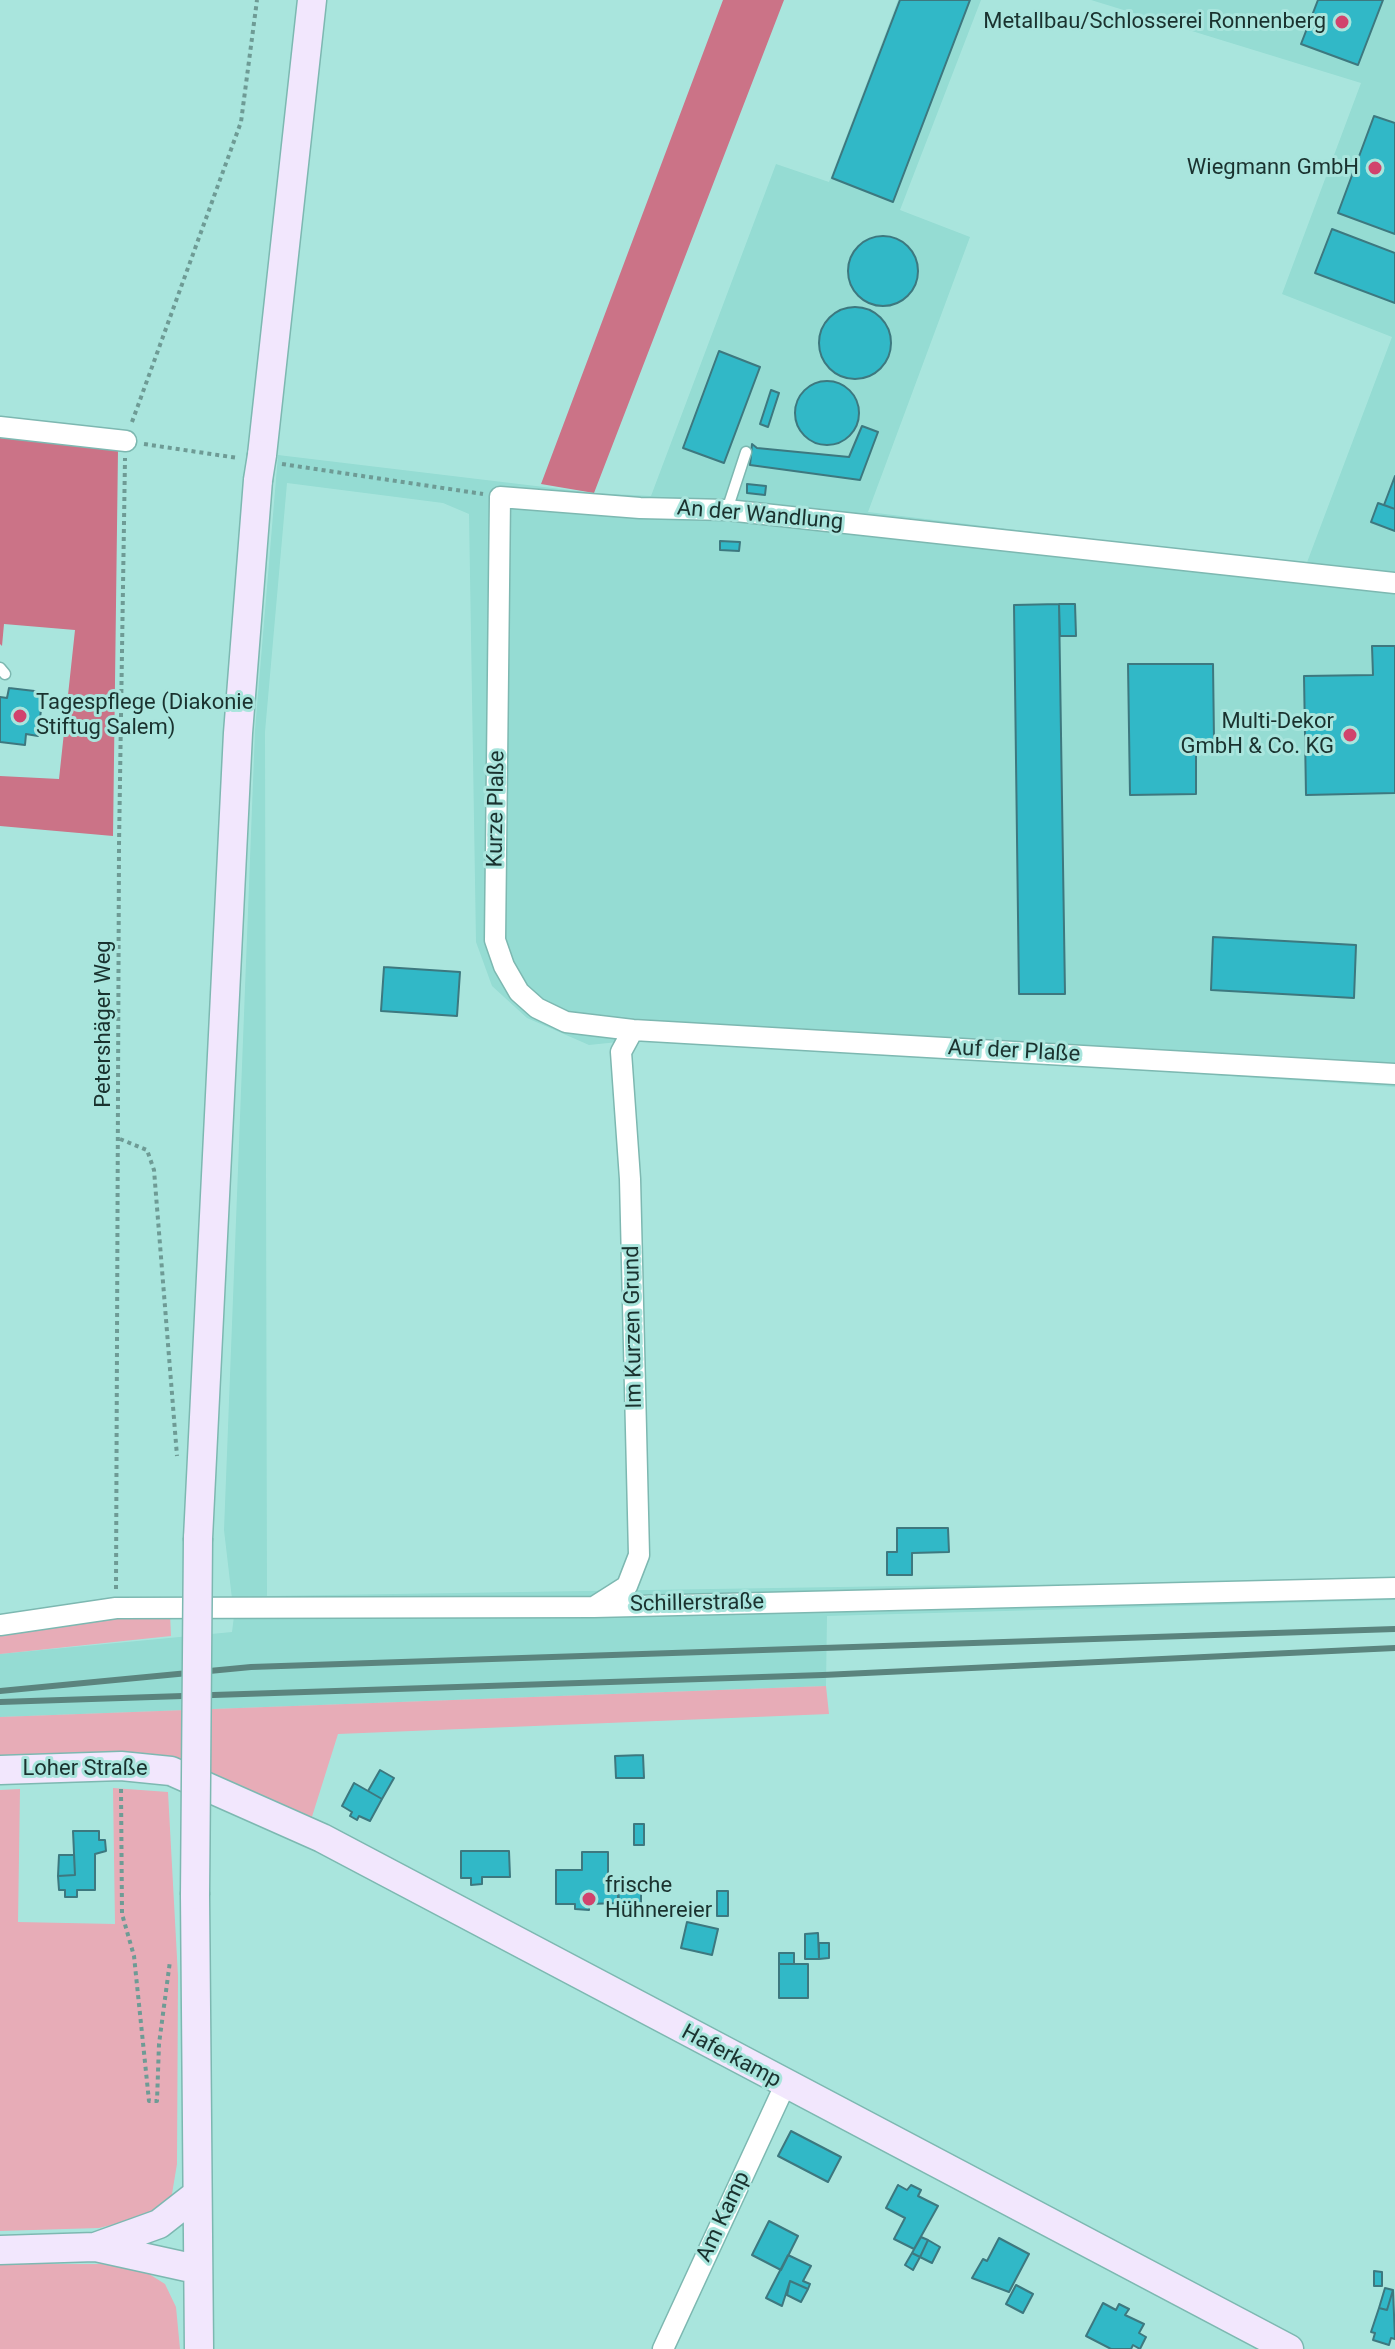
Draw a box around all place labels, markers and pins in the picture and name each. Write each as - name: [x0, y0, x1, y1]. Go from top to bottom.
- place label: Metallbau/Schlosserei Ronnenberg: [983, 9, 1326, 35]
- marker: Metallbau/Schlosserei Ronnenberg: [1333, 13, 1351, 31]
- place label: Wiegmann GmbH: [1187, 155, 1359, 181]
- marker: Wiegmann GmbH: [1366, 159, 1384, 177]
- place label: Tagespflege (Diakonie Stiftug Salem): [36, 690, 253, 742]
- marker: Tagespflege (Diakonie Stiftug Salem): [11, 707, 29, 725]
- place label: Multi-Dekor GmbH & Co. KG: [1180, 709, 1334, 760]
- marker: Multi-Dekor GmbH & Co. KG: [1341, 726, 1359, 744]
- place label: frische Hühnereier: [605, 1873, 712, 1924]
- marker: frische Hühnereier: [580, 1890, 598, 1908]

